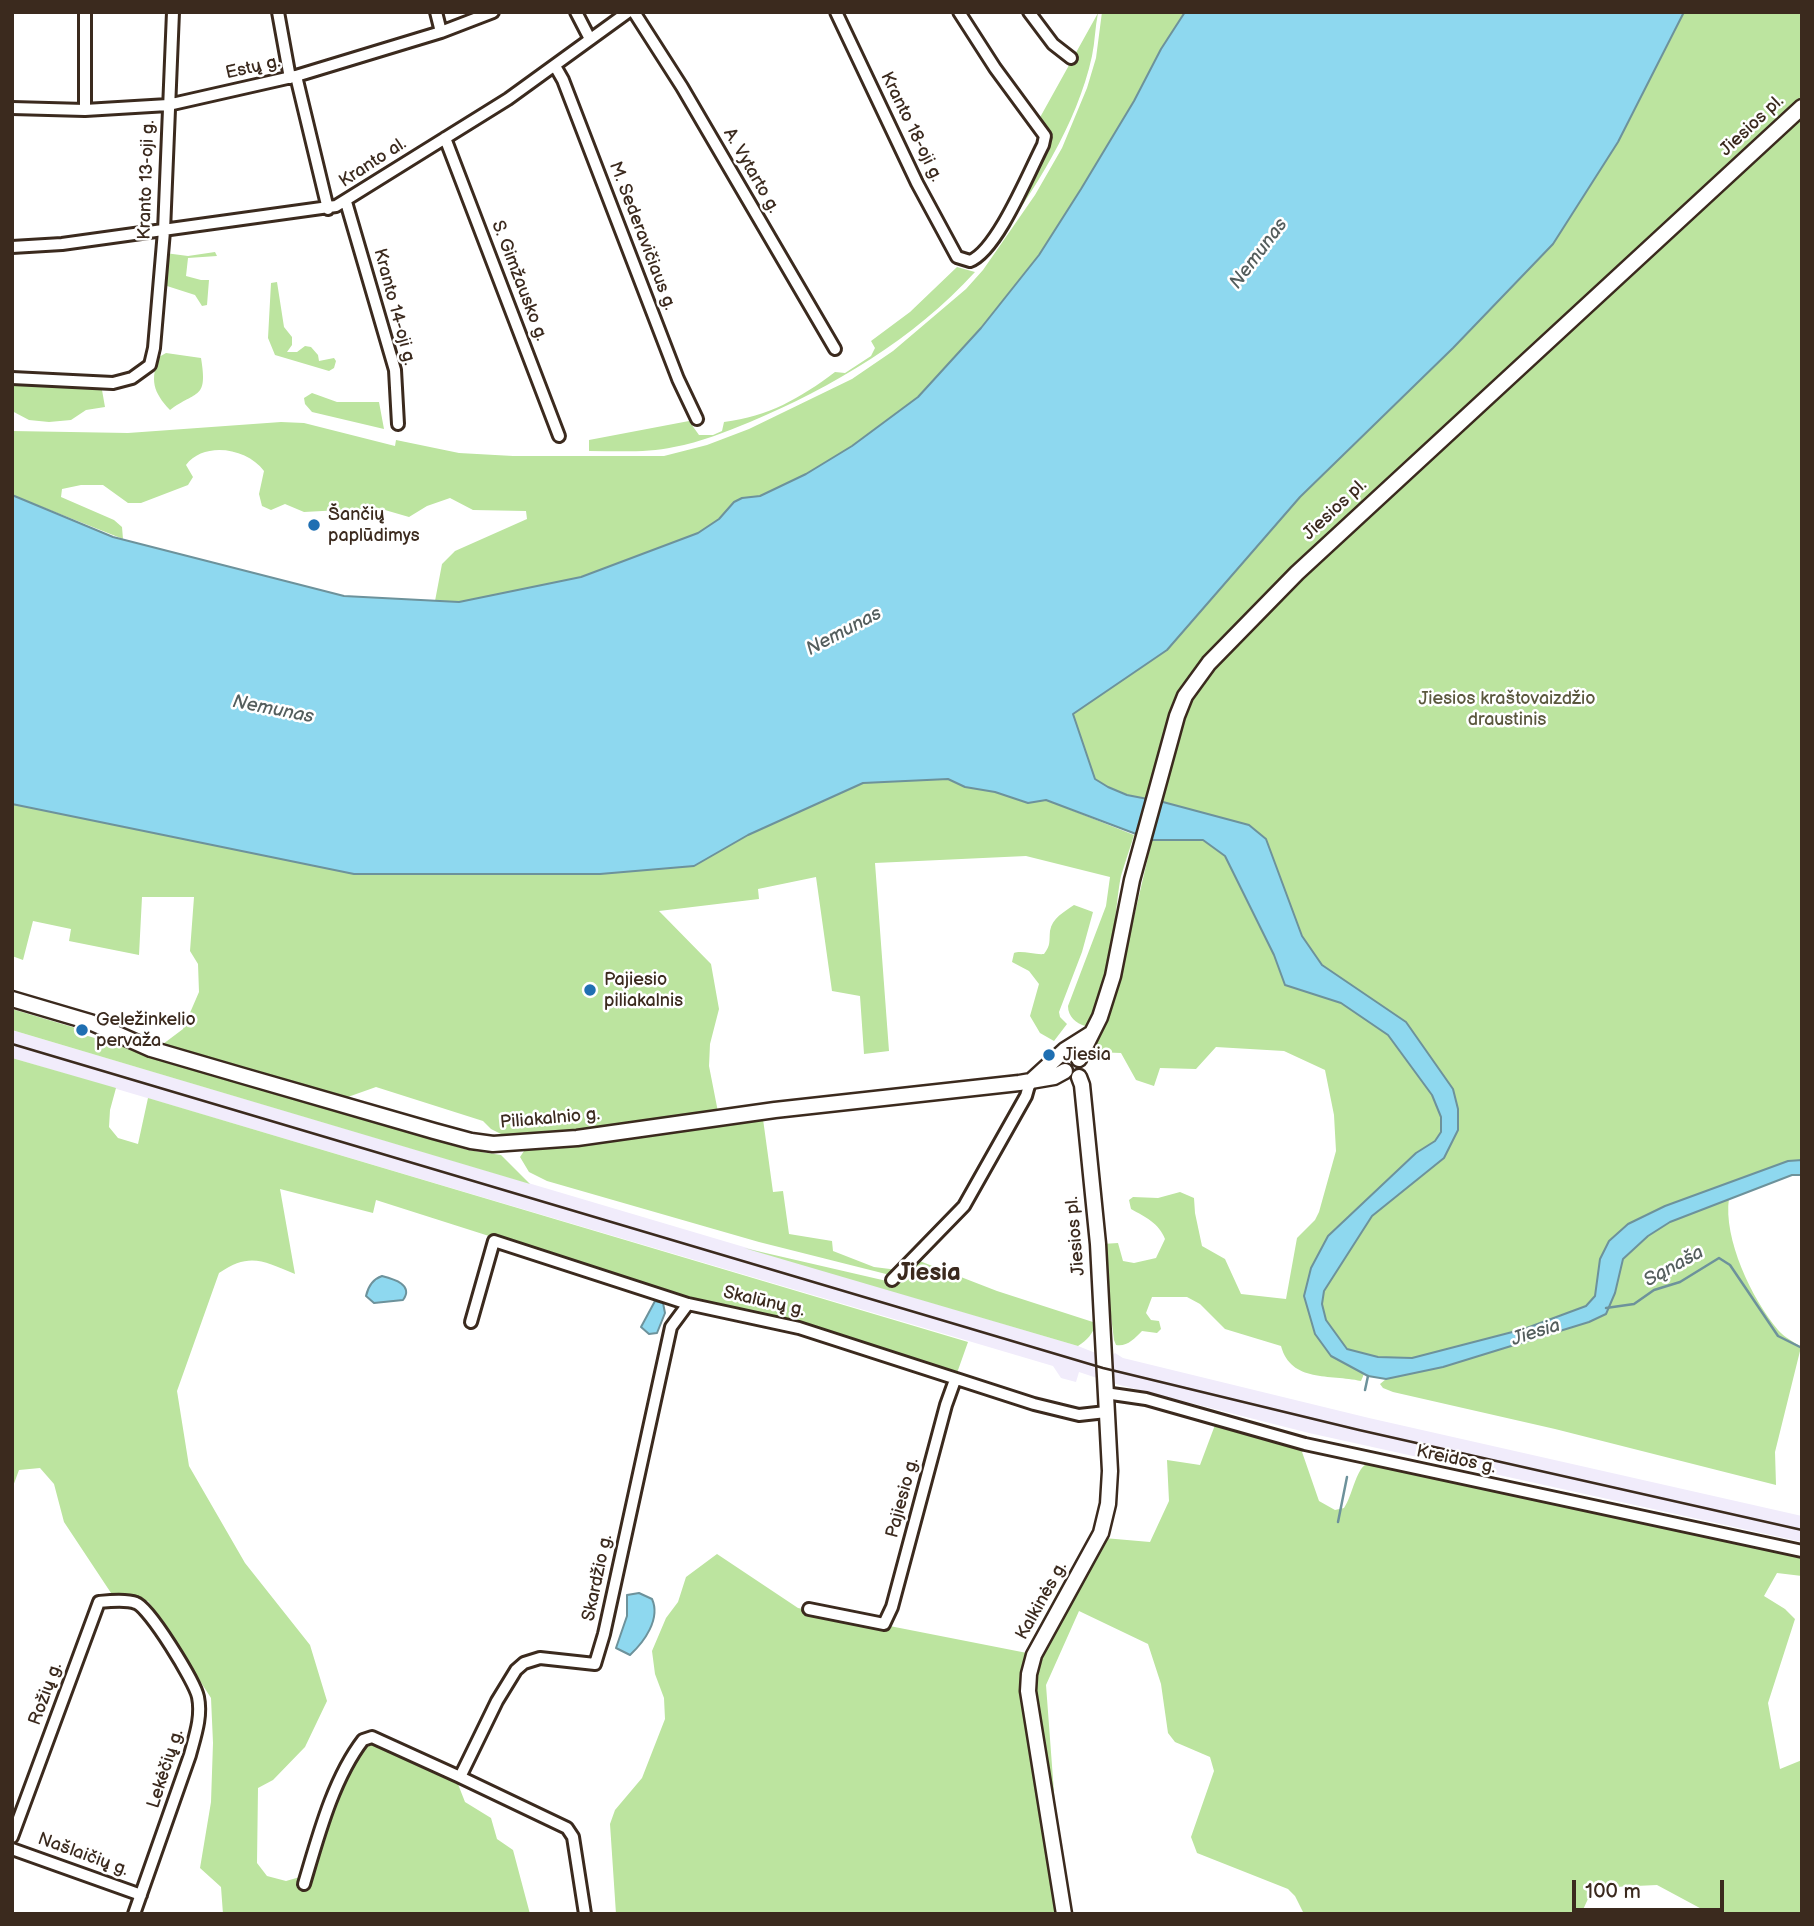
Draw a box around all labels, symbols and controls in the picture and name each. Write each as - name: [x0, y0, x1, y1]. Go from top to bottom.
- street label: Estų g.: [224, 51, 282, 85]
- street label: Kranto 18-oji g.: [875, 69, 947, 185]
- street label: Jiesios pl.: [1715, 91, 1789, 161]
- street label: Kranto 13-oji g.: [134, 120, 160, 240]
- street label: A. Vytarto g.: [718, 125, 784, 217]
- street label: Kranto al.: [335, 133, 411, 193]
- street label: M. Sederavičiaus g.: [604, 159, 680, 313]
- water label: Nemunas: [1225, 214, 1293, 294]
- street label: S. Gimžausko g.: [486, 218, 552, 344]
- street label: Kranto 14-oji g.: [368, 246, 420, 368]
- street label: Jiesios pl.: [1298, 475, 1372, 545]
- place label: Šančių paplūdimys: [328, 504, 420, 546]
- marker: Šančių paplūdimys: [306, 517, 322, 533]
- water label: Nemunas: [802, 603, 886, 661]
- park label: Jiesios kraštovaizdžio draustinis: [1419, 688, 1595, 730]
- water label: Nemunas: [230, 691, 316, 729]
- place label: Pajiesio piliakalnis: [604, 969, 683, 1012]
- marker: Pajiesio piliakalnis: [582, 982, 598, 998]
- place label: Geležinkelio pervaža: [96, 1009, 196, 1052]
- marker: Geležinkelio pervaža: [74, 1022, 90, 1038]
- place label: Jiesia: [1063, 1044, 1111, 1066]
- marker: Jiesia: [1041, 1047, 1057, 1063]
- street label: Piliakalnio g.: [499, 1104, 601, 1134]
- street label: Jiesios pl.: [1062, 1195, 1090, 1277]
- water label: Sąnaša: [1640, 1241, 1708, 1293]
- district label: Jiesia: [897, 1260, 961, 1288]
- street label: Skalūnų g.: [721, 1282, 807, 1322]
- water label: Jiesia: [1509, 1314, 1563, 1352]
- street label: Kreidos g.: [1414, 1441, 1498, 1479]
- street label: Pajiesio g.: [882, 1456, 924, 1540]
- street label: Skardžio g.: [578, 1533, 618, 1623]
- street label: Kalkinės g.: [1012, 1558, 1072, 1644]
- street label: Rožių g.: [25, 1660, 67, 1728]
- street label: Lekėčių g.: [143, 1727, 189, 1811]
- street label: Našlaičių g.: [35, 1829, 131, 1881]
- scale bar: [1576, 1867, 1728, 1911]
- text: 100 m: [1585, 1879, 1641, 1904]

